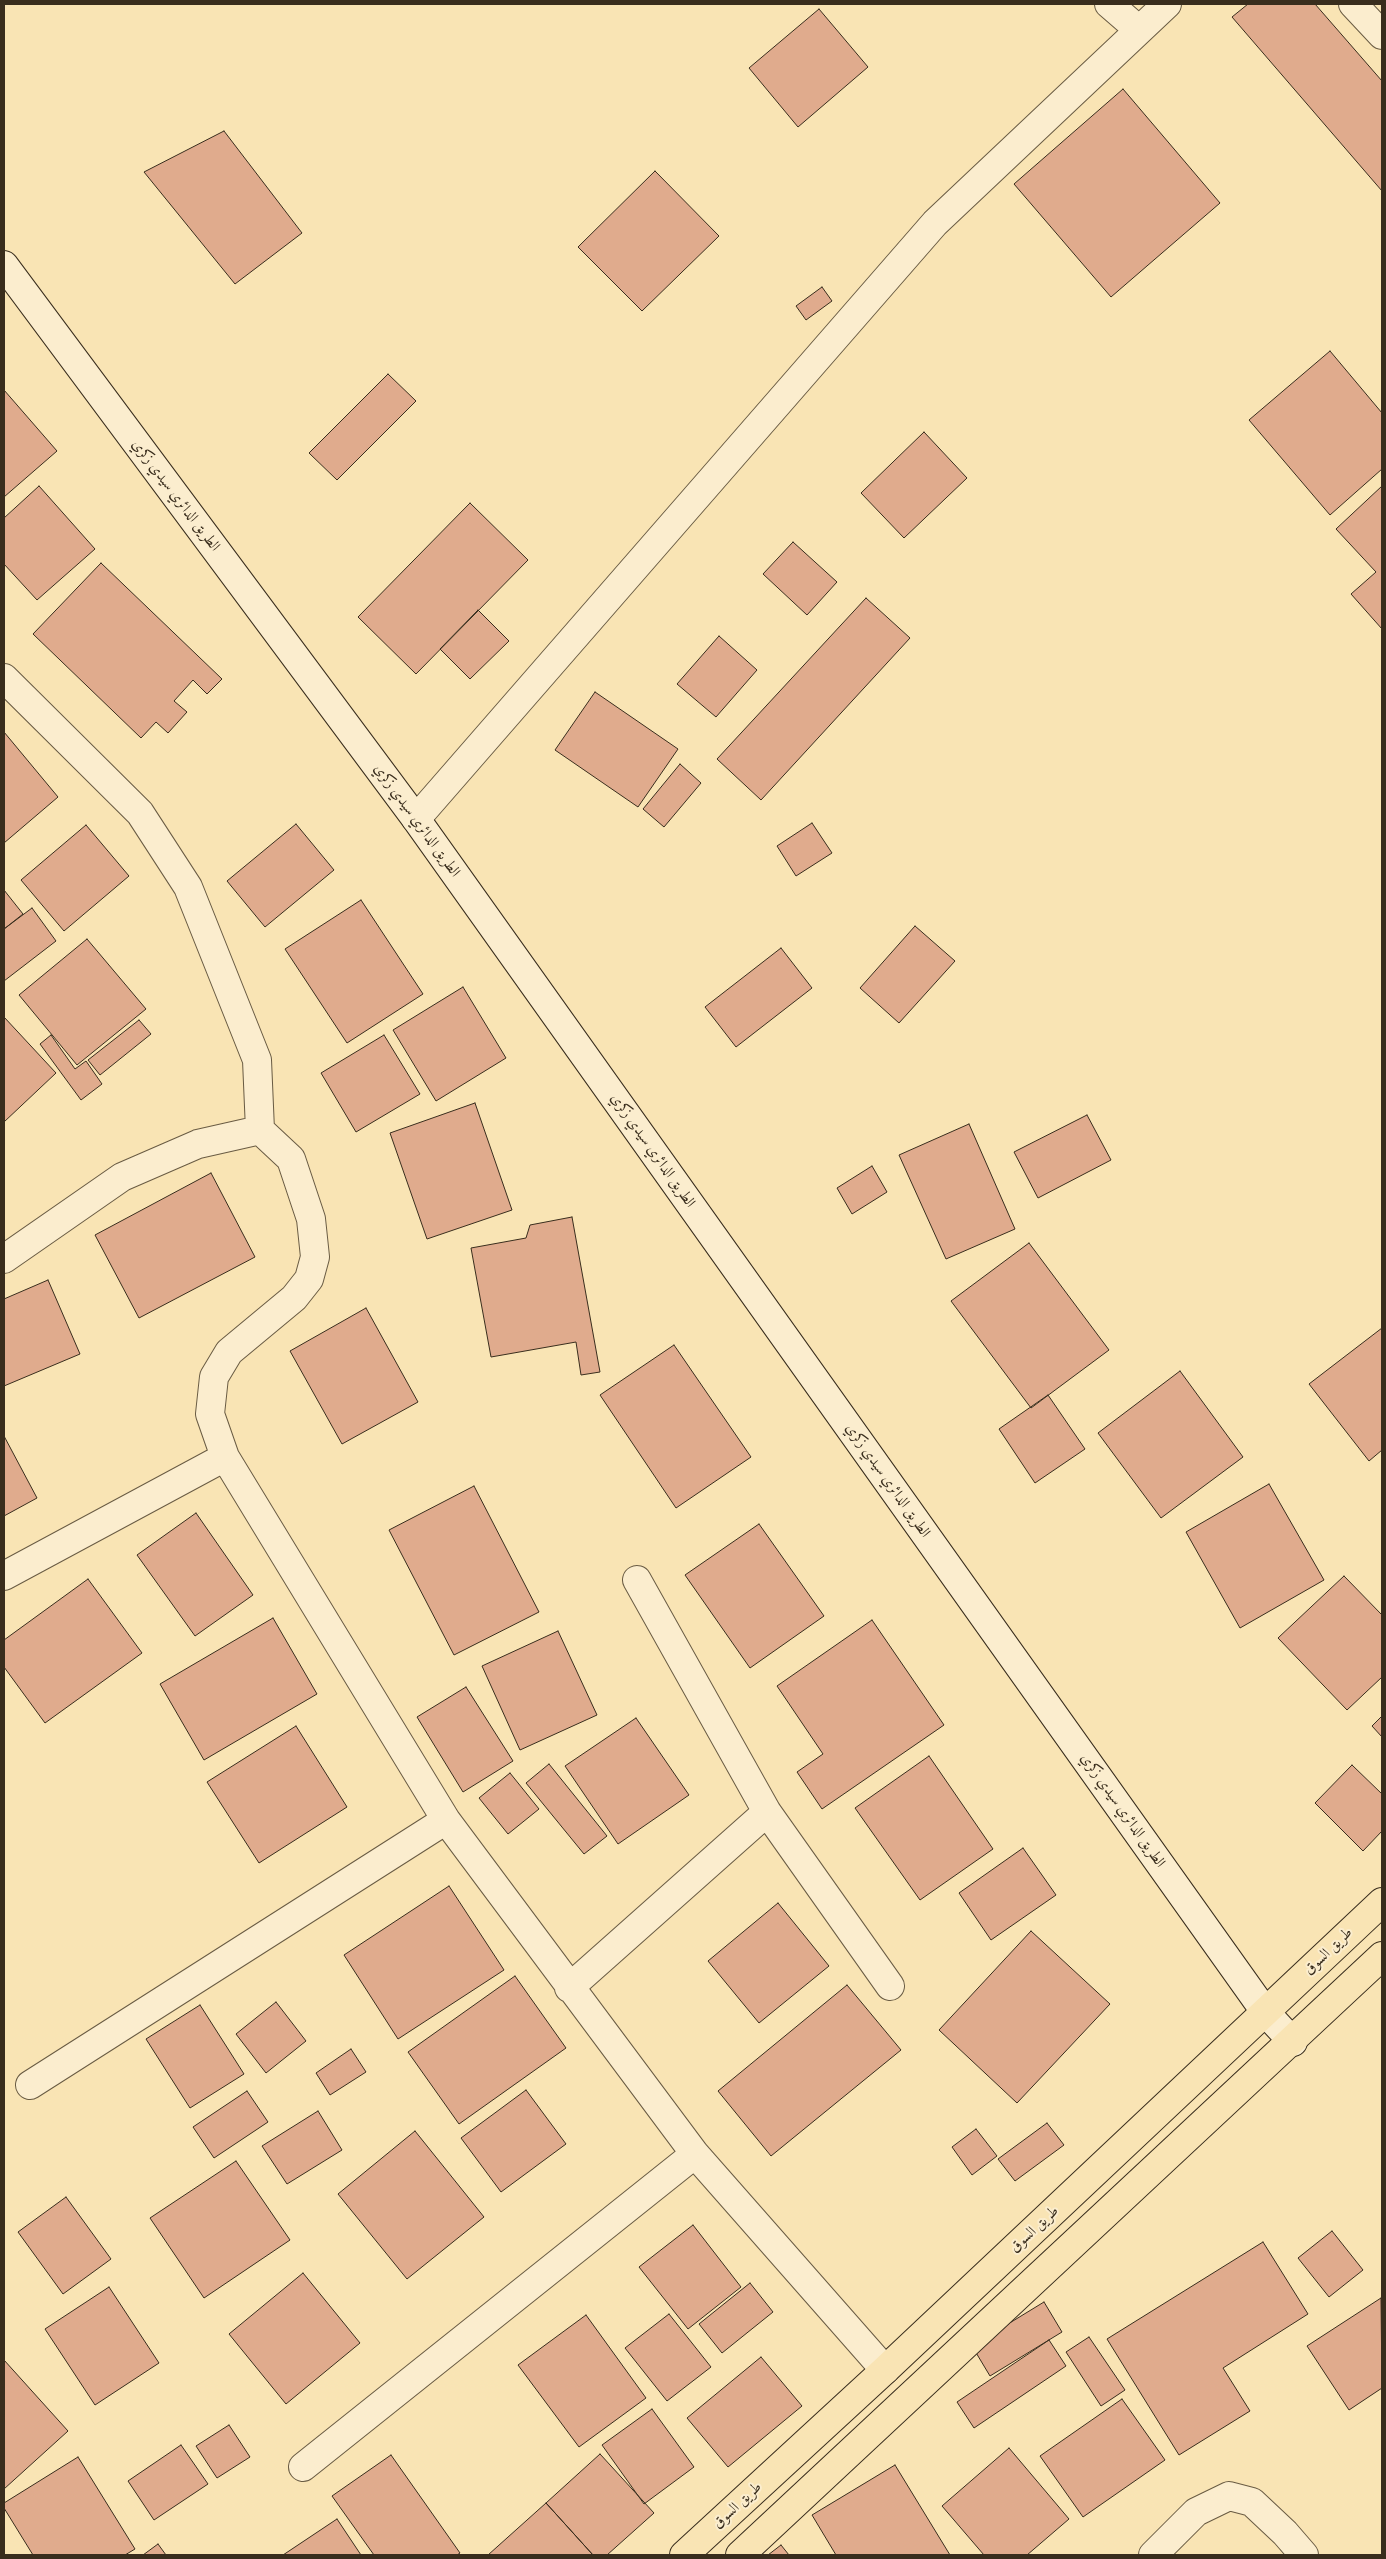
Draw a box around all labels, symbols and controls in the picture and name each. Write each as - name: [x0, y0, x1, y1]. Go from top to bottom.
- street label: الطريق الدائري سيدي زكري: [127, 436, 223, 556]
- street label: الطريق الدائري سيدي زكري: [369, 761, 463, 881]
- street label: الطريق الدائري سيدي زكري: [606, 1090, 698, 1212]
- street label: الطريق الدائري سيدي زكري: [841, 1420, 933, 1542]
- street label: الطريق الدائري سيدي زكري: [1076, 1750, 1168, 1872]
- street label: طريق السوق: [1301, 1924, 1357, 1980]
- street label: طريق السوق: [1007, 2203, 1063, 2257]
- street label: طريق السوق: [710, 2479, 766, 2533]

